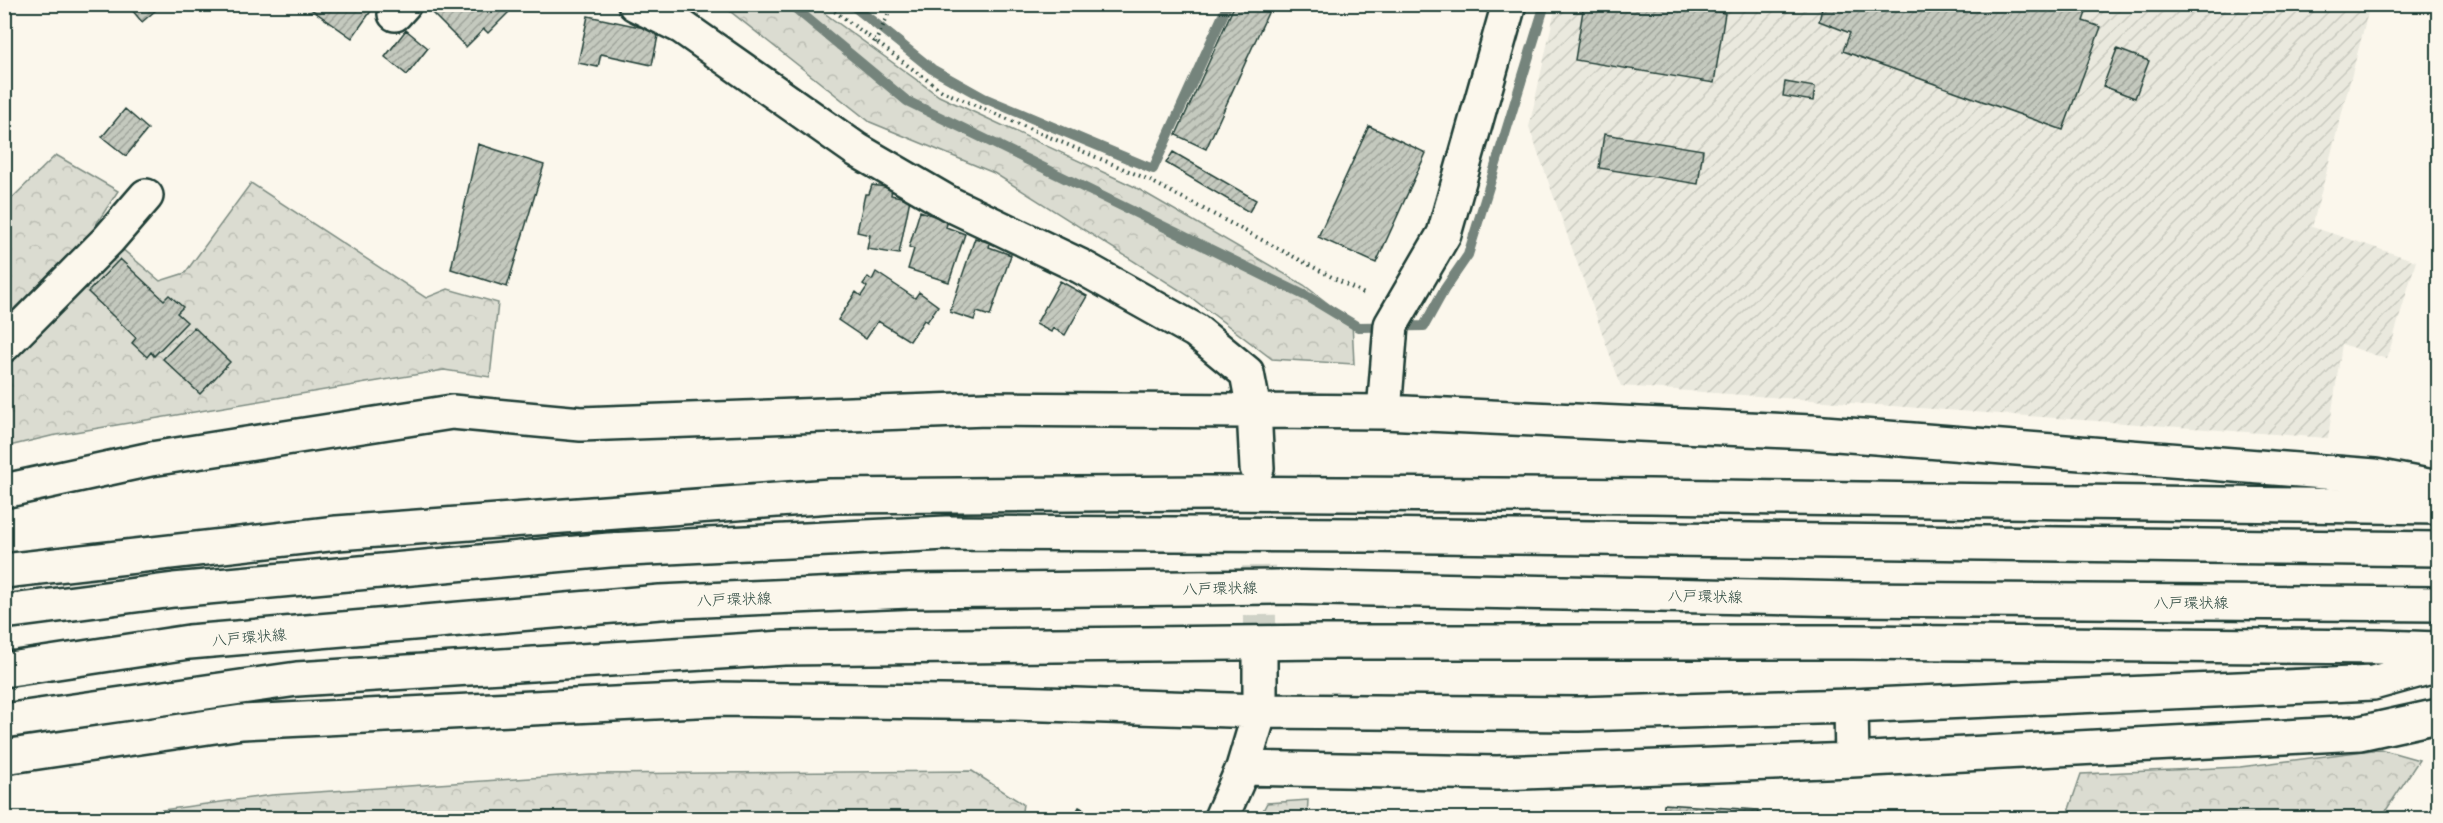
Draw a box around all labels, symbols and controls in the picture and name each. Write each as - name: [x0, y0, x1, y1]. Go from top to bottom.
- street label: 八戸環状線: [1182, 578, 1258, 598]
- street label: 八戸環状線: [1667, 586, 1743, 606]
- street label: 八戸環状線: [696, 588, 772, 610]
- street label: 八戸環状線: [2153, 593, 2229, 612]
- street label: 八戸環状線: [211, 624, 287, 650]

